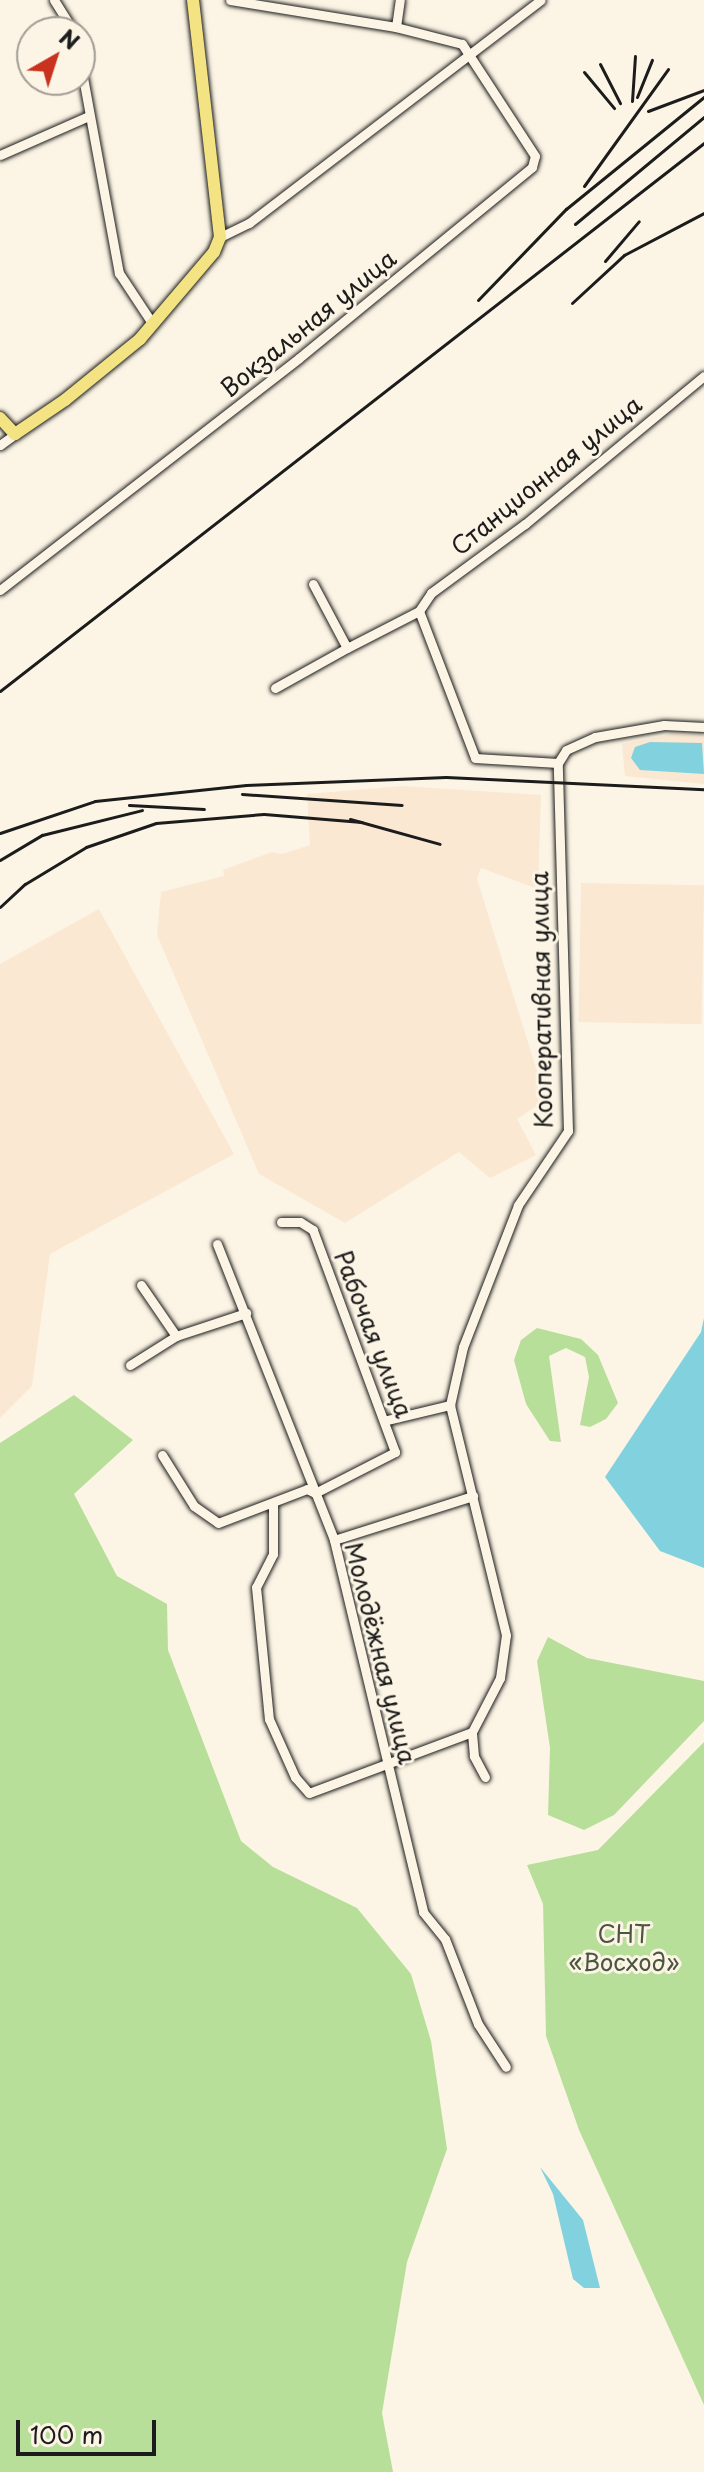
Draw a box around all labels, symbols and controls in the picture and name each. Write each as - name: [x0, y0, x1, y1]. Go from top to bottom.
- north arrow: [16, 16, 96, 96]
- text: N: [53, 20, 87, 57]
- street label: Вокзальная улица: [214, 243, 402, 403]
- street label: Станционная улица: [444, 389, 648, 561]
- street label: Кооперативная улица: [524, 870, 558, 1130]
- street label: Рабочая улица: [329, 1246, 419, 1422]
- street label: Молодёжная улица: [339, 1538, 423, 1768]
- park label: СНТ «Восход»: [568, 1920, 680, 1976]
- scale bar: [20, 2404, 160, 2454]
- text: 100 m: [30, 2416, 103, 2452]

